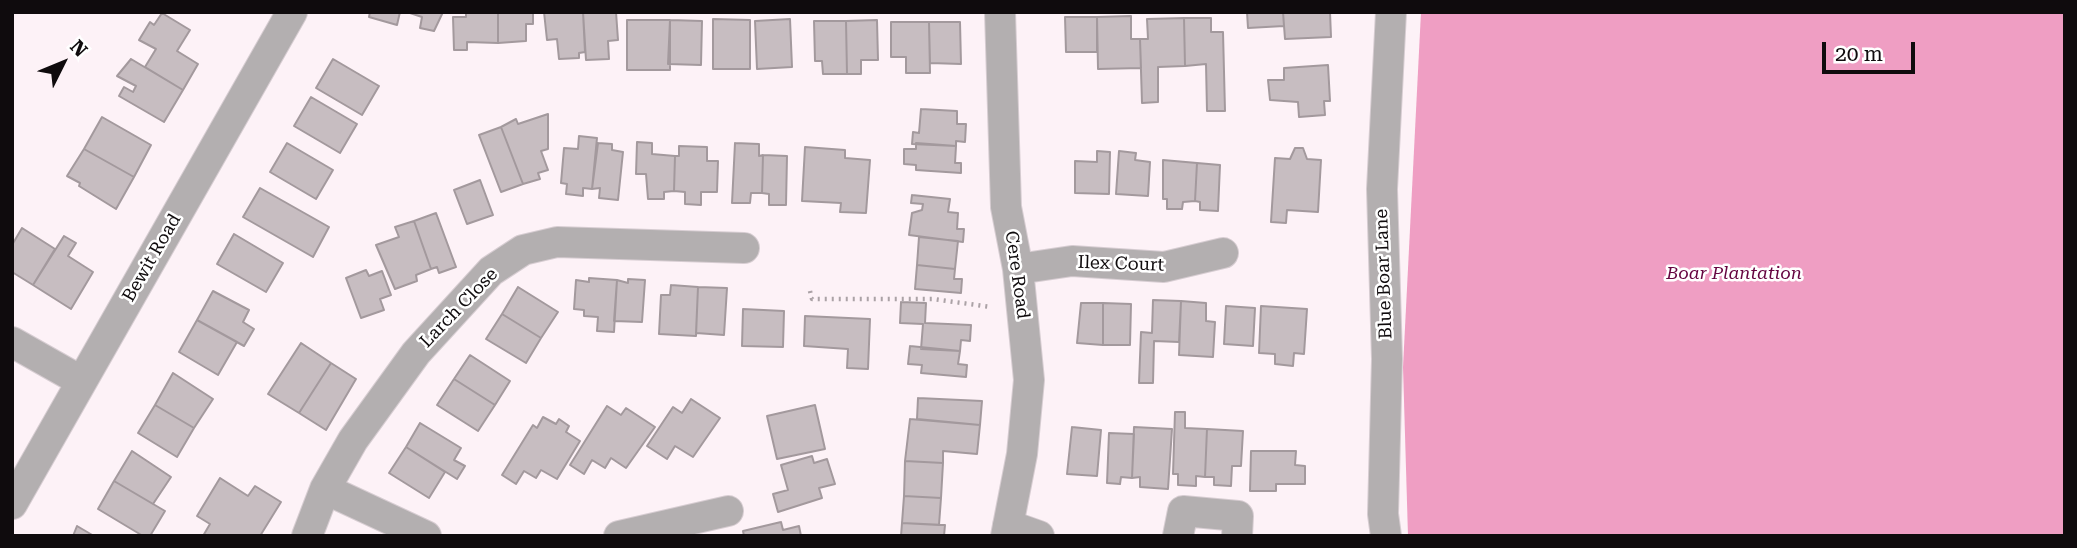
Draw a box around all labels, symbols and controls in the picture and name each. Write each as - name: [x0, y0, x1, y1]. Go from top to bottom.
- north arrow: [28, 28, 98, 98]
- scale bar: [1825, 28, 1918, 72]
- text: N: [65, 35, 92, 62]
- text: 20 m: [1835, 42, 1883, 66]
- street label: Blue Boar Lane: [1371, 208, 1397, 340]
- street label: Bewit Road: [118, 210, 186, 306]
- street label: Cere Road: [1000, 230, 1034, 320]
- street label: Ilex Court: [1077, 252, 1165, 276]
- park label: Boar Plantation: [1666, 263, 1802, 285]
- street label: Larch Close: [416, 264, 502, 352]

